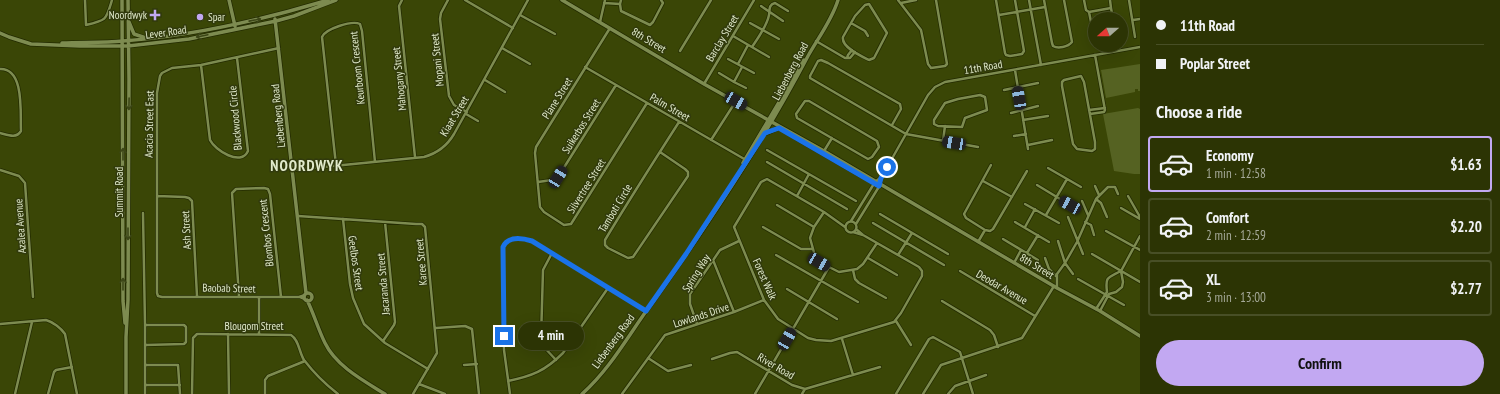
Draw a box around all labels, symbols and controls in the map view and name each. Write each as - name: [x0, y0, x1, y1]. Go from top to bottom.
- place label: Noordwyk: [109, 8, 148, 22]
- marker: Noordwyk: [150, 10, 160, 20]
- place label: Spar: [208, 10, 225, 24]
- marker: Spar: [195, 12, 205, 22]
- street label: Barclay Street: [703, 12, 741, 64]
- north arrow: [1088, 12, 1128, 52]
- map controls: [1088, 12, 1128, 52]
- one-way arrow: [248, 15, 261, 23]
- text: 11th Road: [1180, 16, 1235, 35]
- street label: Lever Road: [145, 22, 188, 42]
- street label: 8th Street: [629, 24, 669, 56]
- street label: Keurboom Crescent: [346, 31, 368, 105]
- one-way arrow: [195, 32, 208, 40]
- street label: Mopani Street: [427, 33, 447, 87]
- street label: Liebenberg Road: [769, 39, 811, 102]
- street label: Mahogany Street: [389, 46, 409, 112]
- text: Poplar Street: [1180, 54, 1250, 73]
- street label: 11th Road: [963, 57, 1004, 77]
- street label: Plane Street: [539, 75, 575, 121]
- street label: Liebenberg Road: [268, 83, 288, 148]
- street label: Blackwood Circle: [225, 85, 245, 151]
- car: [1011, 85, 1027, 111]
- street label: Acacia Street East: [141, 90, 157, 158]
- street label: Palm Street: [647, 90, 693, 124]
- car: [723, 90, 749, 112]
- street label: Kiaat Street: [436, 93, 472, 139]
- street label: Suikerbos Street: [559, 96, 603, 156]
- one-way arrow: [125, 97, 133, 110]
- text: Choose a ride: [1156, 100, 1242, 123]
- car: [941, 135, 967, 151]
- icon: car: [1158, 146, 1194, 182]
- text: Economy: [1206, 146, 1254, 165]
- one-way arrow: [119, 148, 127, 161]
- text: $1.63: [1450, 155, 1482, 174]
- district label: NOORDWYK: [270, 156, 344, 175]
- street label: Silvertree Street: [564, 156, 608, 216]
- route start: [878, 158, 896, 176]
- car: [547, 164, 569, 190]
- text: 1 min · 12:58: [1206, 165, 1266, 182]
- street label: Summit Road: [112, 167, 126, 217]
- street label: Tamboti Circle: [595, 181, 635, 235]
- car: [1057, 194, 1083, 216]
- street label: Azalea Avenue: [11, 198, 29, 254]
- street label: Blombos Crescent: [256, 199, 276, 267]
- icon: car: [1158, 208, 1194, 244]
- text: Comfort: [1206, 208, 1249, 227]
- street label: Ash Street: [178, 210, 194, 250]
- text: $2.20: [1450, 217, 1482, 236]
- one-way arrow: [124, 227, 132, 240]
- text: 2 min · 12:59: [1206, 227, 1266, 244]
- street label: Geelbos Street: [345, 235, 367, 291]
- street label: Karee Street: [412, 238, 430, 286]
- street label: 8th Street: [1017, 250, 1057, 282]
- street label: Spring Way: [679, 251, 714, 295]
- car: [806, 251, 832, 273]
- street label: Jacaranda Street: [373, 253, 393, 316]
- street label: Forest Walk: [750, 256, 781, 303]
- street label: Deodar Avenue: [974, 267, 1031, 308]
- icon: car: [1158, 270, 1194, 306]
- text: XL: [1206, 270, 1220, 289]
- one-way arrow: [119, 278, 127, 291]
- text: $2.77: [1450, 279, 1482, 298]
- street label: Baobab Street: [202, 281, 256, 295]
- text: 3 min · 13:00: [1206, 289, 1266, 306]
- street label: Lowlands Drive: [671, 299, 731, 331]
- street label: Liebenberg Road: [589, 311, 638, 371]
- street label: Blougom Street: [224, 319, 284, 333]
- callout: 4 min: [518, 322, 584, 350]
- car: [776, 326, 798, 352]
- route end: [495, 327, 513, 345]
- text: 4 min: [538, 327, 564, 344]
- button: Confirm: [1156, 340, 1484, 386]
- street label: River Road: [755, 350, 797, 382]

